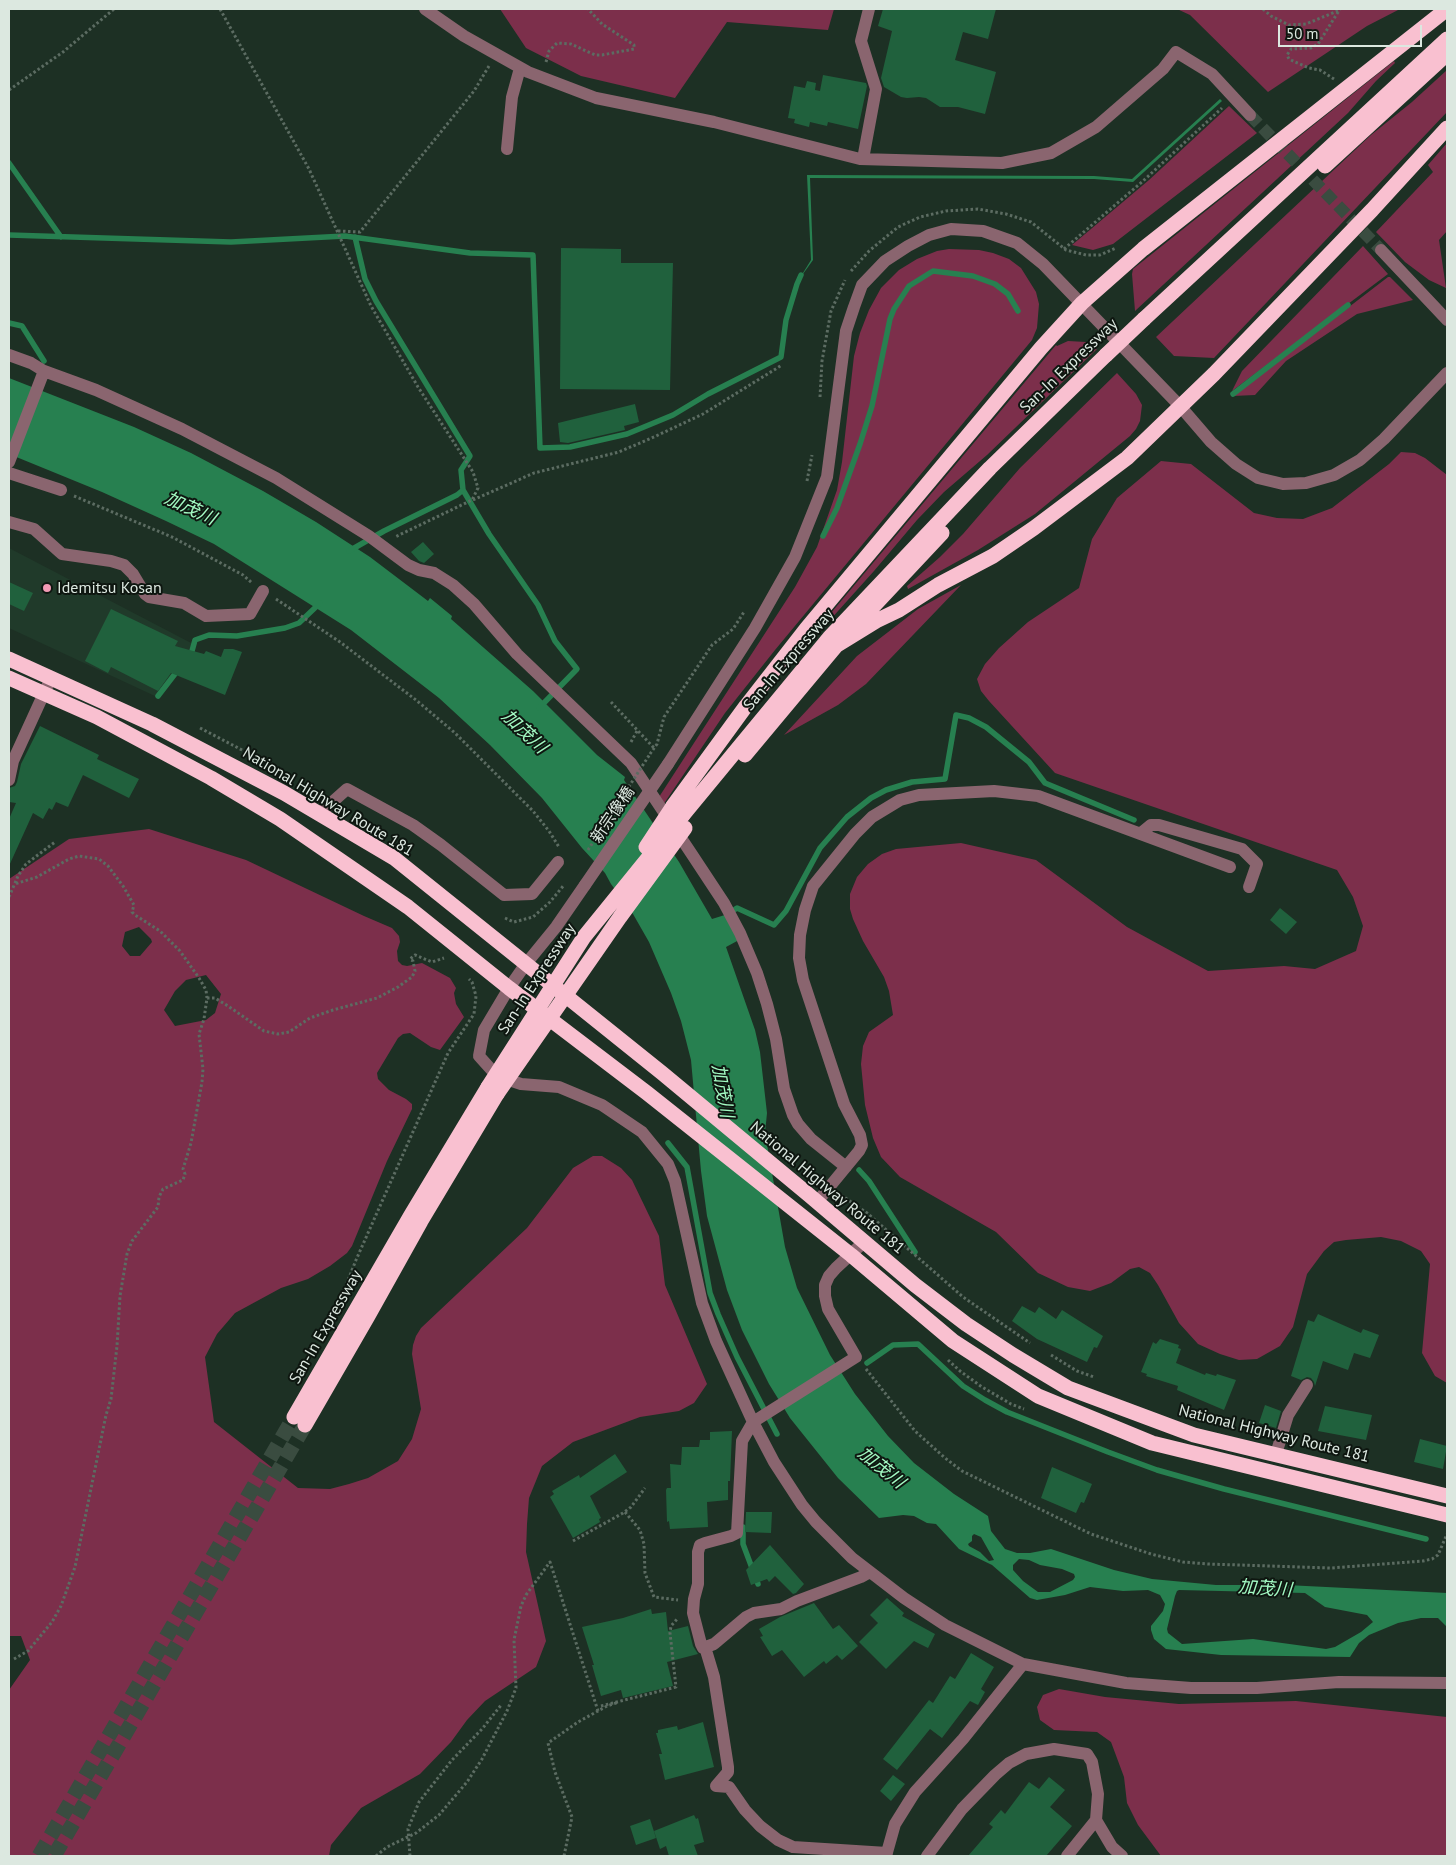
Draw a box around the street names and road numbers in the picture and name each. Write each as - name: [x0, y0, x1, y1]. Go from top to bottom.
- street label: San-In Expressway: [1016, 315, 1122, 417]
- street label: San-In Expressway: [740, 605, 838, 715]
- street label: National Highway Route 181: [239, 743, 417, 861]
- street label: 新宗像橋: [587, 783, 639, 847]
- street label: San-In Expressway: [494, 920, 580, 1038]
- street label: National Highway Route 181: [746, 1118, 908, 1258]
- street label: San-In Expressway: [286, 1267, 366, 1387]
- street label: National Highway Route 181: [1176, 1401, 1372, 1467]

